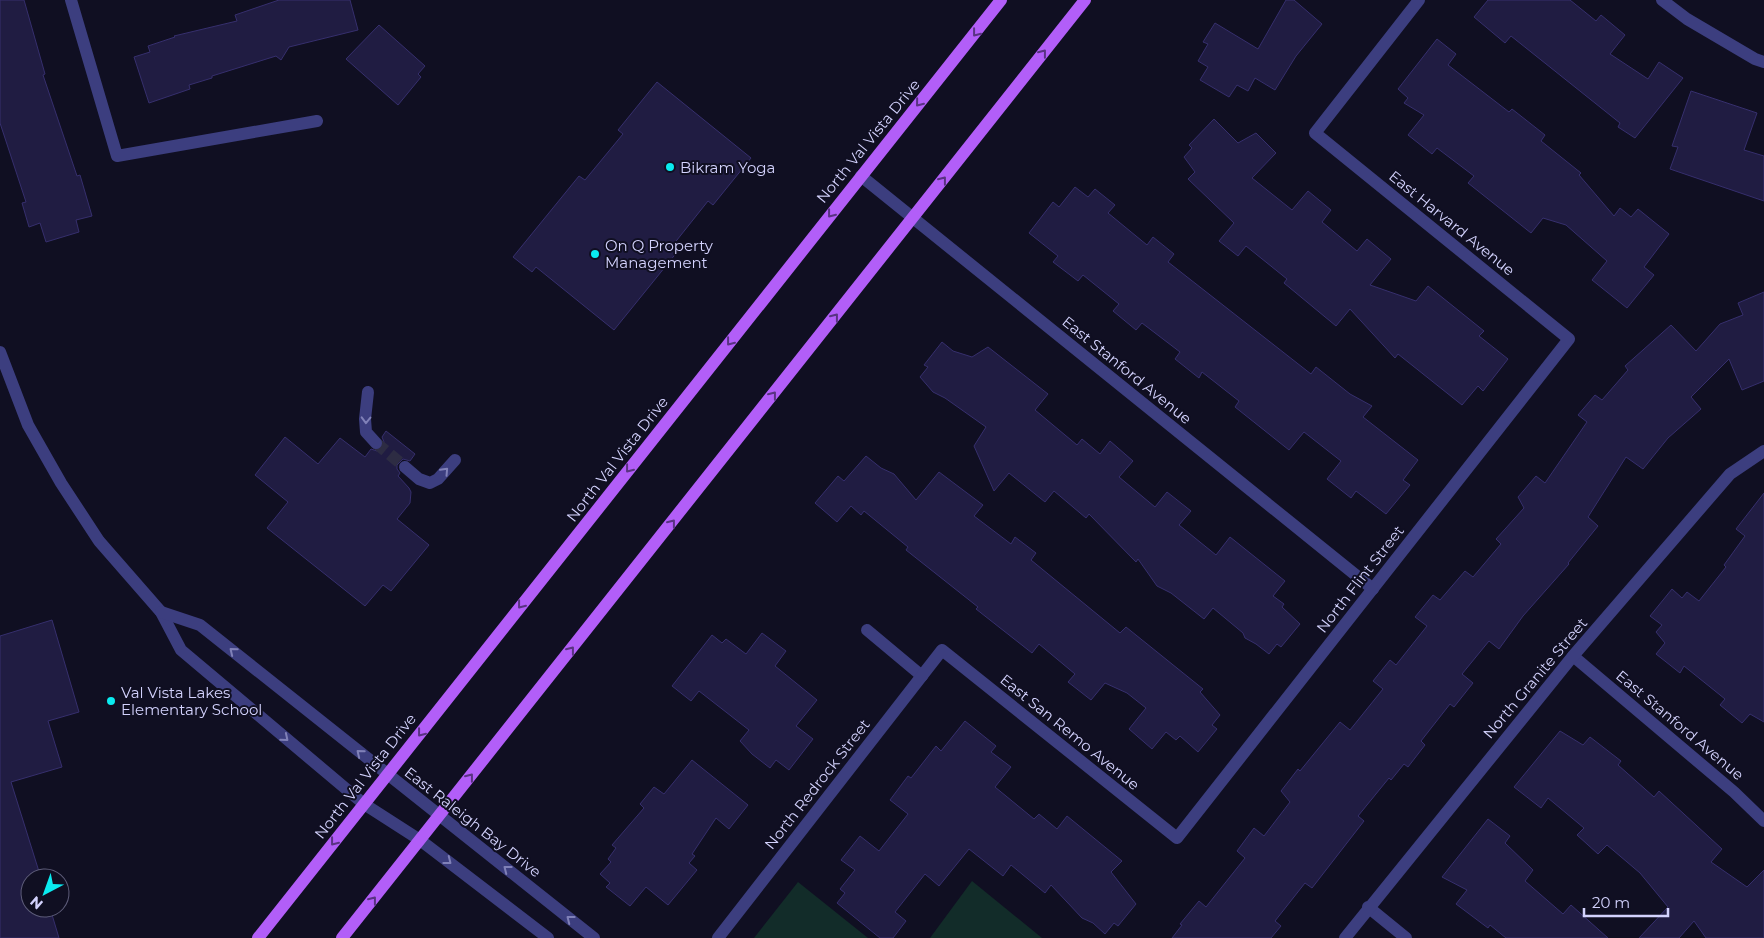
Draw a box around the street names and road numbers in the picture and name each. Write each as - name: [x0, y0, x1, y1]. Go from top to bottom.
- street label: North Val Vista Drive: [812, 75, 924, 207]
- street label: East Harvard Avenue: [1385, 166, 1519, 280]
- street label: East Stanford Avenue: [1058, 312, 1196, 428]
- street label: North Val Vista Drive: [562, 393, 672, 525]
- street label: North Flint Street: [1312, 522, 1408, 636]
- street label: North Granite Street: [1479, 614, 1591, 742]
- street label: East Stanford Avenue: [1612, 666, 1748, 784]
- street label: East San Remo Avenue: [996, 670, 1144, 794]
- street label: North Val Vista Drive: [310, 710, 420, 842]
- street label: North Redrock Street: [760, 715, 874, 853]
- street label: East Raleigh Bay Drive: [401, 763, 545, 881]

